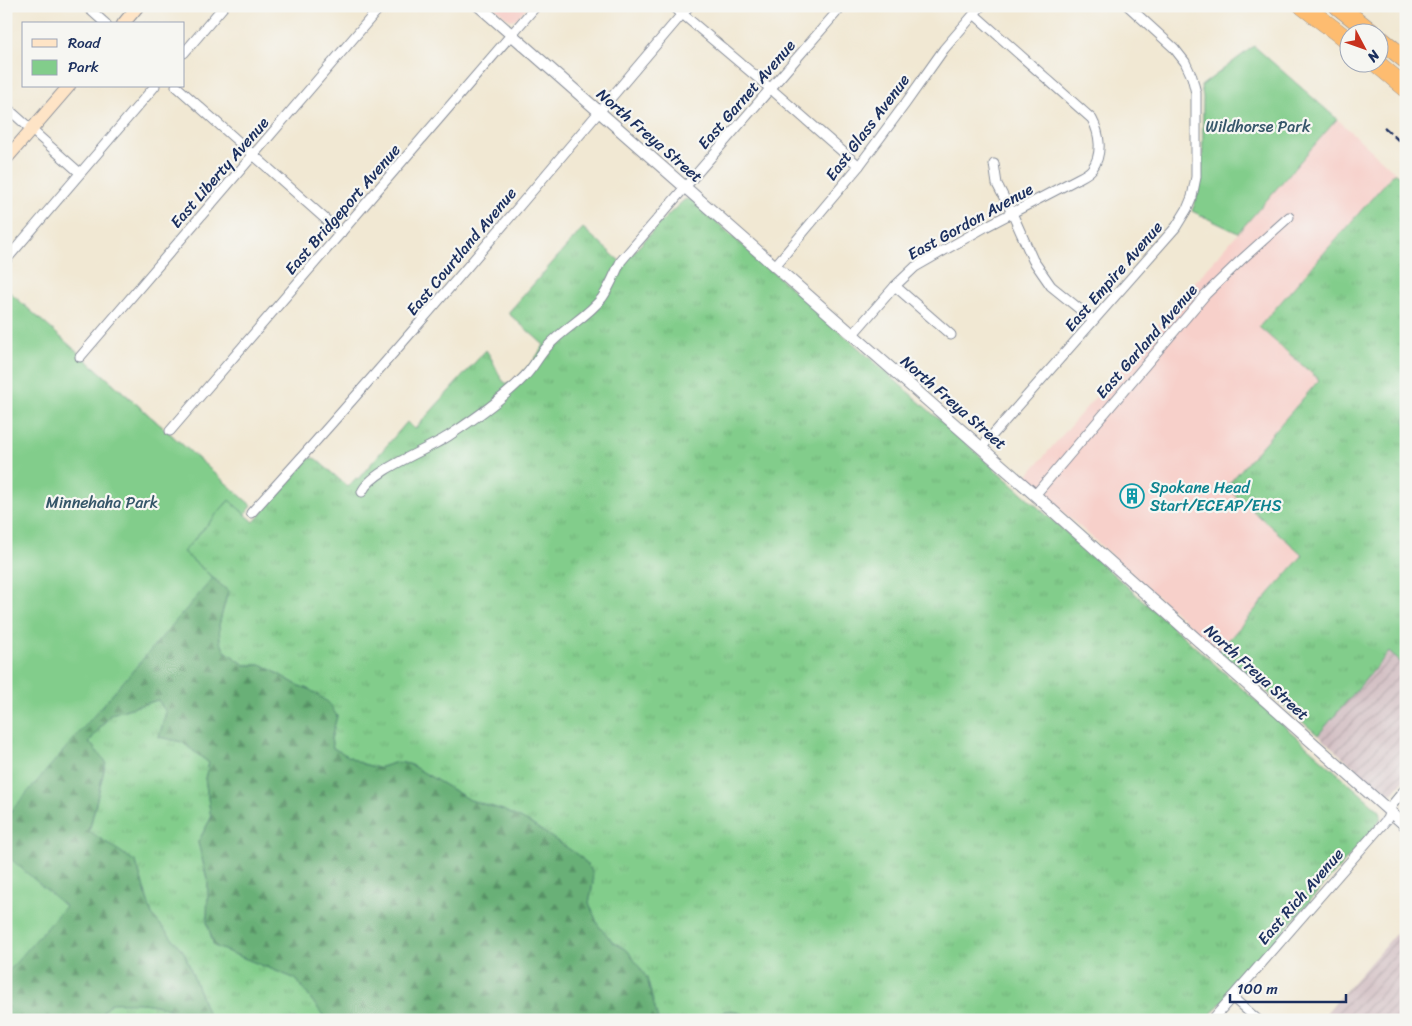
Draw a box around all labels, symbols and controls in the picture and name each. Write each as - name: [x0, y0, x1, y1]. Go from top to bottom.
- legend: [22, 22, 185, 88]
- north arrow: [1340, 22, 1390, 72]
- text: Road: [68, 30, 101, 56]
- street label: East Garnet Avenue: [690, 32, 803, 156]
- text: N: [1361, 44, 1387, 68]
- text: Park: [68, 54, 99, 80]
- street label: East Glass Avenue: [817, 67, 917, 187]
- street label: North Freya Street: [590, 81, 710, 190]
- street label: East Liberty Avenue: [162, 110, 277, 235]
- park label: Wildhorse Park: [1206, 112, 1311, 141]
- street label: East Bridgeport Avenue: [277, 137, 408, 282]
- street label: East Gordon Avenue: [902, 175, 1039, 268]
- street label: East Courtland Avenue: [398, 180, 524, 322]
- street label: East Empire Avenue: [1057, 214, 1170, 338]
- street label: East Garland Avenue: [1088, 277, 1205, 406]
- street label: North Freya Street: [894, 348, 1014, 457]
- place label: Spokane Head Start/ECEAP/EHS: [1150, 473, 1282, 520]
- building icon: Spokane Head Start/ECEAP/EHS: [1119, 483, 1145, 509]
- park label: Minnehaha Park: [46, 488, 158, 517]
- street label: North Freya Street: [1197, 617, 1316, 728]
- street label: East Rich Avenue: [1250, 841, 1351, 952]
- scale bar: [1230, 971, 1346, 1003]
- text: 100 m: [1237, 976, 1278, 1002]

